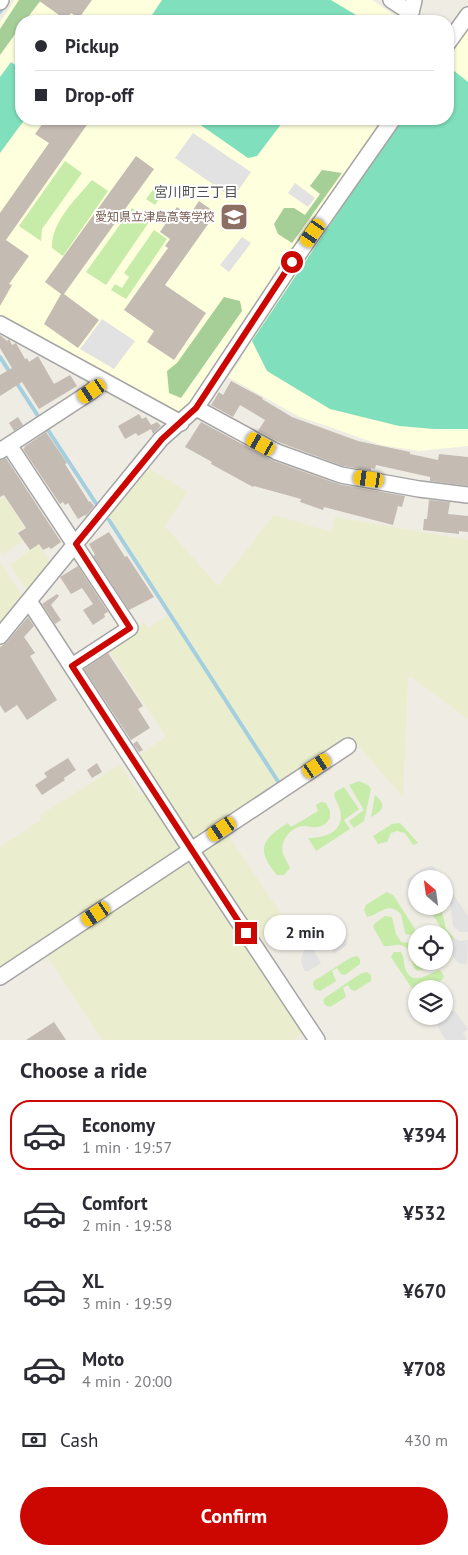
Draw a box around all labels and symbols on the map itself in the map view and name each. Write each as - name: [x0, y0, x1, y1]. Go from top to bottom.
- district label: 宮川町三丁目: [154, 183, 238, 201]
- school or university icon: 愛知県立津島高等学校: [219, 202, 249, 232]
- place label: 愛知県立津島高等学校: [95, 209, 215, 224]
- car: [298, 216, 327, 250]
- route start: [281, 251, 303, 273]
- car: [75, 376, 108, 406]
- car: [244, 430, 277, 458]
- car: [353, 469, 384, 489]
- car: [300, 751, 333, 781]
- car: [205, 814, 238, 844]
- north arrow: [408, 870, 452, 915]
- car: [79, 899, 112, 929]
- callout: 2 min: [264, 916, 346, 950]
- route end: [235, 922, 257, 944]

